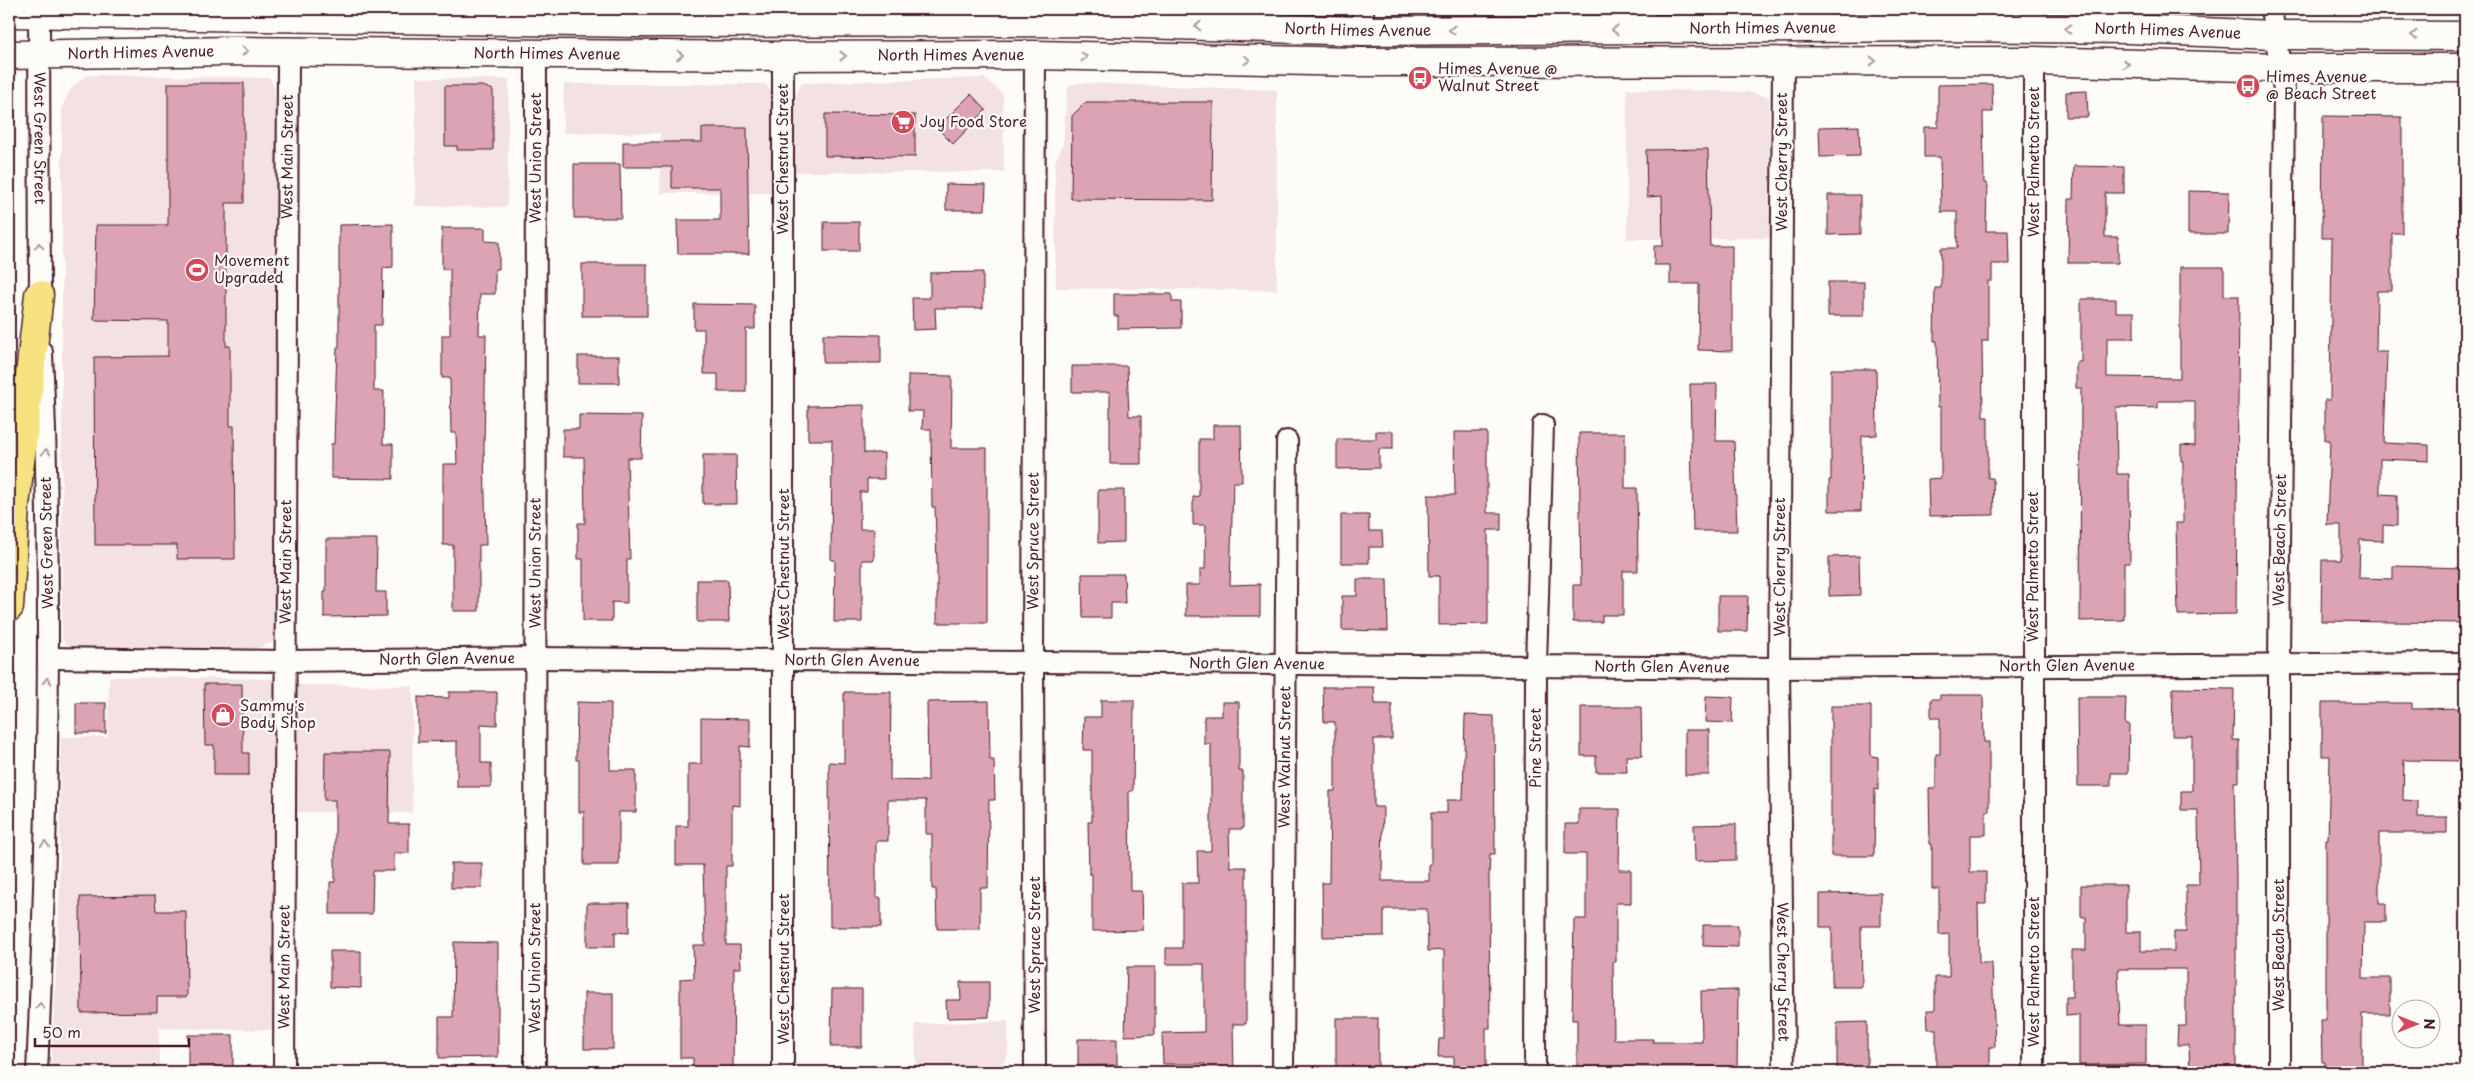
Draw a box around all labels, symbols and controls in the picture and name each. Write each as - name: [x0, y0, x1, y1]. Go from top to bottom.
- street label: North Himes Avenue: [1689, 15, 1836, 39]
- street label: North Himes Avenue: [1284, 16, 1431, 41]
- street label: North Himes Avenue: [2094, 16, 2242, 44]
- one-way arrow: [1194, 20, 1202, 31]
- one-way arrow: [2064, 24, 2072, 34]
- one-way arrow: [1448, 25, 1456, 36]
- one-way arrow: [1611, 25, 1618, 35]
- one-way arrow: [2410, 30, 2418, 40]
- street label: North Himes Avenue: [67, 38, 215, 64]
- street label: North Himes Avenue: [473, 40, 621, 65]
- street label: North Himes Avenue: [877, 42, 1024, 66]
- one-way arrow: [241, 46, 249, 56]
- one-way arrow: [677, 50, 685, 60]
- one-way arrow: [840, 51, 847, 61]
- one-way arrow: [1080, 51, 1088, 62]
- one-way arrow: [1243, 54, 1251, 65]
- place label: Himes Avenue @ Walnut Street: [1438, 56, 1558, 96]
- one-way arrow: [1869, 56, 1877, 66]
- one-way arrow: [2122, 58, 2130, 69]
- place label: Himes Avenue @ Beach Street: [2266, 64, 2376, 104]
- bus stop icon: Himes Avenue @ Walnut Street: [1407, 65, 1433, 91]
- street label: West Green Street: [29, 72, 53, 204]
- bus stop icon: Himes Avenue @ Beach Street: [2235, 73, 2261, 99]
- street label: West Chestnut Street: [770, 83, 793, 235]
- street label: West Palmetto Street: [2021, 86, 2044, 237]
- street label: West Cherry Street: [1769, 92, 1792, 232]
- street label: West Union Street: [523, 93, 546, 223]
- street label: West Main Street: [274, 95, 298, 219]
- supermarket icon: Joy Food Store: [890, 109, 916, 135]
- place label: Joy Food Store: [920, 109, 1027, 132]
- one-way arrow: [34, 242, 44, 250]
- place label: Movement Upgraded: [214, 248, 289, 288]
- sports icon: Movement Upgraded: [184, 257, 210, 283]
- one-way arrow: [41, 448, 51, 456]
- street label: West Spruce Street: [1020, 472, 1044, 610]
- street label: West Beach Street: [2266, 473, 2291, 606]
- street label: West Green Street: [33, 477, 58, 609]
- street label: West Chestnut Street: [771, 488, 794, 640]
- street label: West Palmetto Street: [2020, 491, 2043, 642]
- street label: West Cherry Street: [1767, 497, 1790, 637]
- street label: West Union Street: [522, 498, 546, 628]
- street label: West Main Street: [273, 500, 296, 624]
- street label: North Glen Avenue: [379, 645, 515, 670]
- street label: North Glen Avenue: [784, 647, 920, 671]
- street label: North Glen Avenue: [1189, 650, 1325, 674]
- street label: North Glen Avenue: [1999, 652, 2135, 676]
- street label: North Glen Avenue: [1594, 654, 1730, 678]
- one-way arrow: [42, 677, 52, 684]
- street label: West Walnut Street: [1272, 686, 1295, 828]
- place label: Sammy's Body Shop: [240, 693, 316, 733]
- shop icon: Sammy's Body Shop: [210, 702, 236, 728]
- street label: Pine Street: [1523, 708, 1546, 788]
- one-way arrow: [40, 839, 50, 847]
- street label: West Spruce Street: [1022, 876, 1045, 1014]
- street label: West Beach Street: [2266, 879, 2289, 1011]
- street label: West Chestnut Street: [771, 893, 794, 1045]
- street label: West Palmetto Street: [2021, 896, 2044, 1047]
- street label: West Cherry Street: [1772, 902, 1797, 1042]
- street label: West Union Street: [522, 903, 545, 1033]
- street label: West Main Street: [271, 905, 295, 1029]
- north arrow: [2392, 998, 2442, 1048]
- one-way arrow: [35, 1002, 46, 1010]
- scale bar: [35, 1016, 189, 1048]
- text: N: [2419, 1018, 2440, 1030]
- text: 50 m: [42, 1020, 81, 1043]

